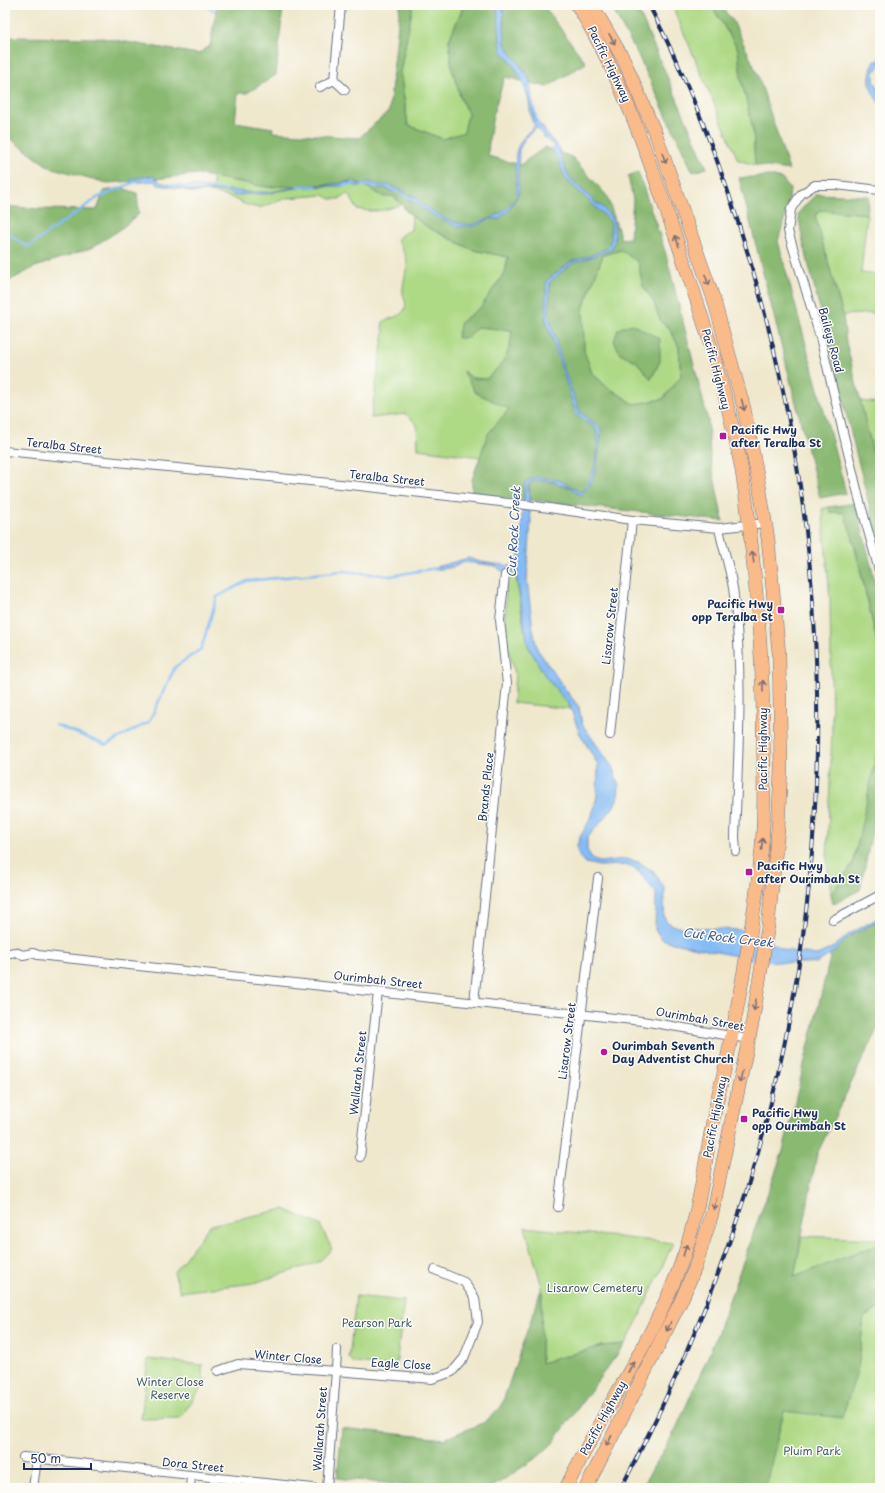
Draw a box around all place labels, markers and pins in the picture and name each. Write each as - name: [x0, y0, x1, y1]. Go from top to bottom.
- place label: Pacific Hwy after Teralba St: [731, 421, 821, 451]
- marker: Pacific Hwy after Teralba St: [718, 431, 728, 441]
- place label: Pacific Hwy opp Teralba St: [692, 595, 773, 625]
- marker: Pacific Hwy opp Teralba St: [776, 605, 786, 615]
- place label: Pacific Hwy after Ourimbah St: [757, 857, 860, 887]
- marker: Pacific Hwy after Ourimbah St: [744, 867, 754, 877]
- place label: Ourimbah Seventh Day Adventist Church: [612, 1037, 734, 1067]
- marker: Ourimbah Seventh Day Adventist Church: [599, 1047, 609, 1057]
- place label: Pacific Hwy opp Ourimbah St: [752, 1104, 846, 1134]
- marker: Pacific Hwy opp Ourimbah St: [739, 1114, 749, 1124]

